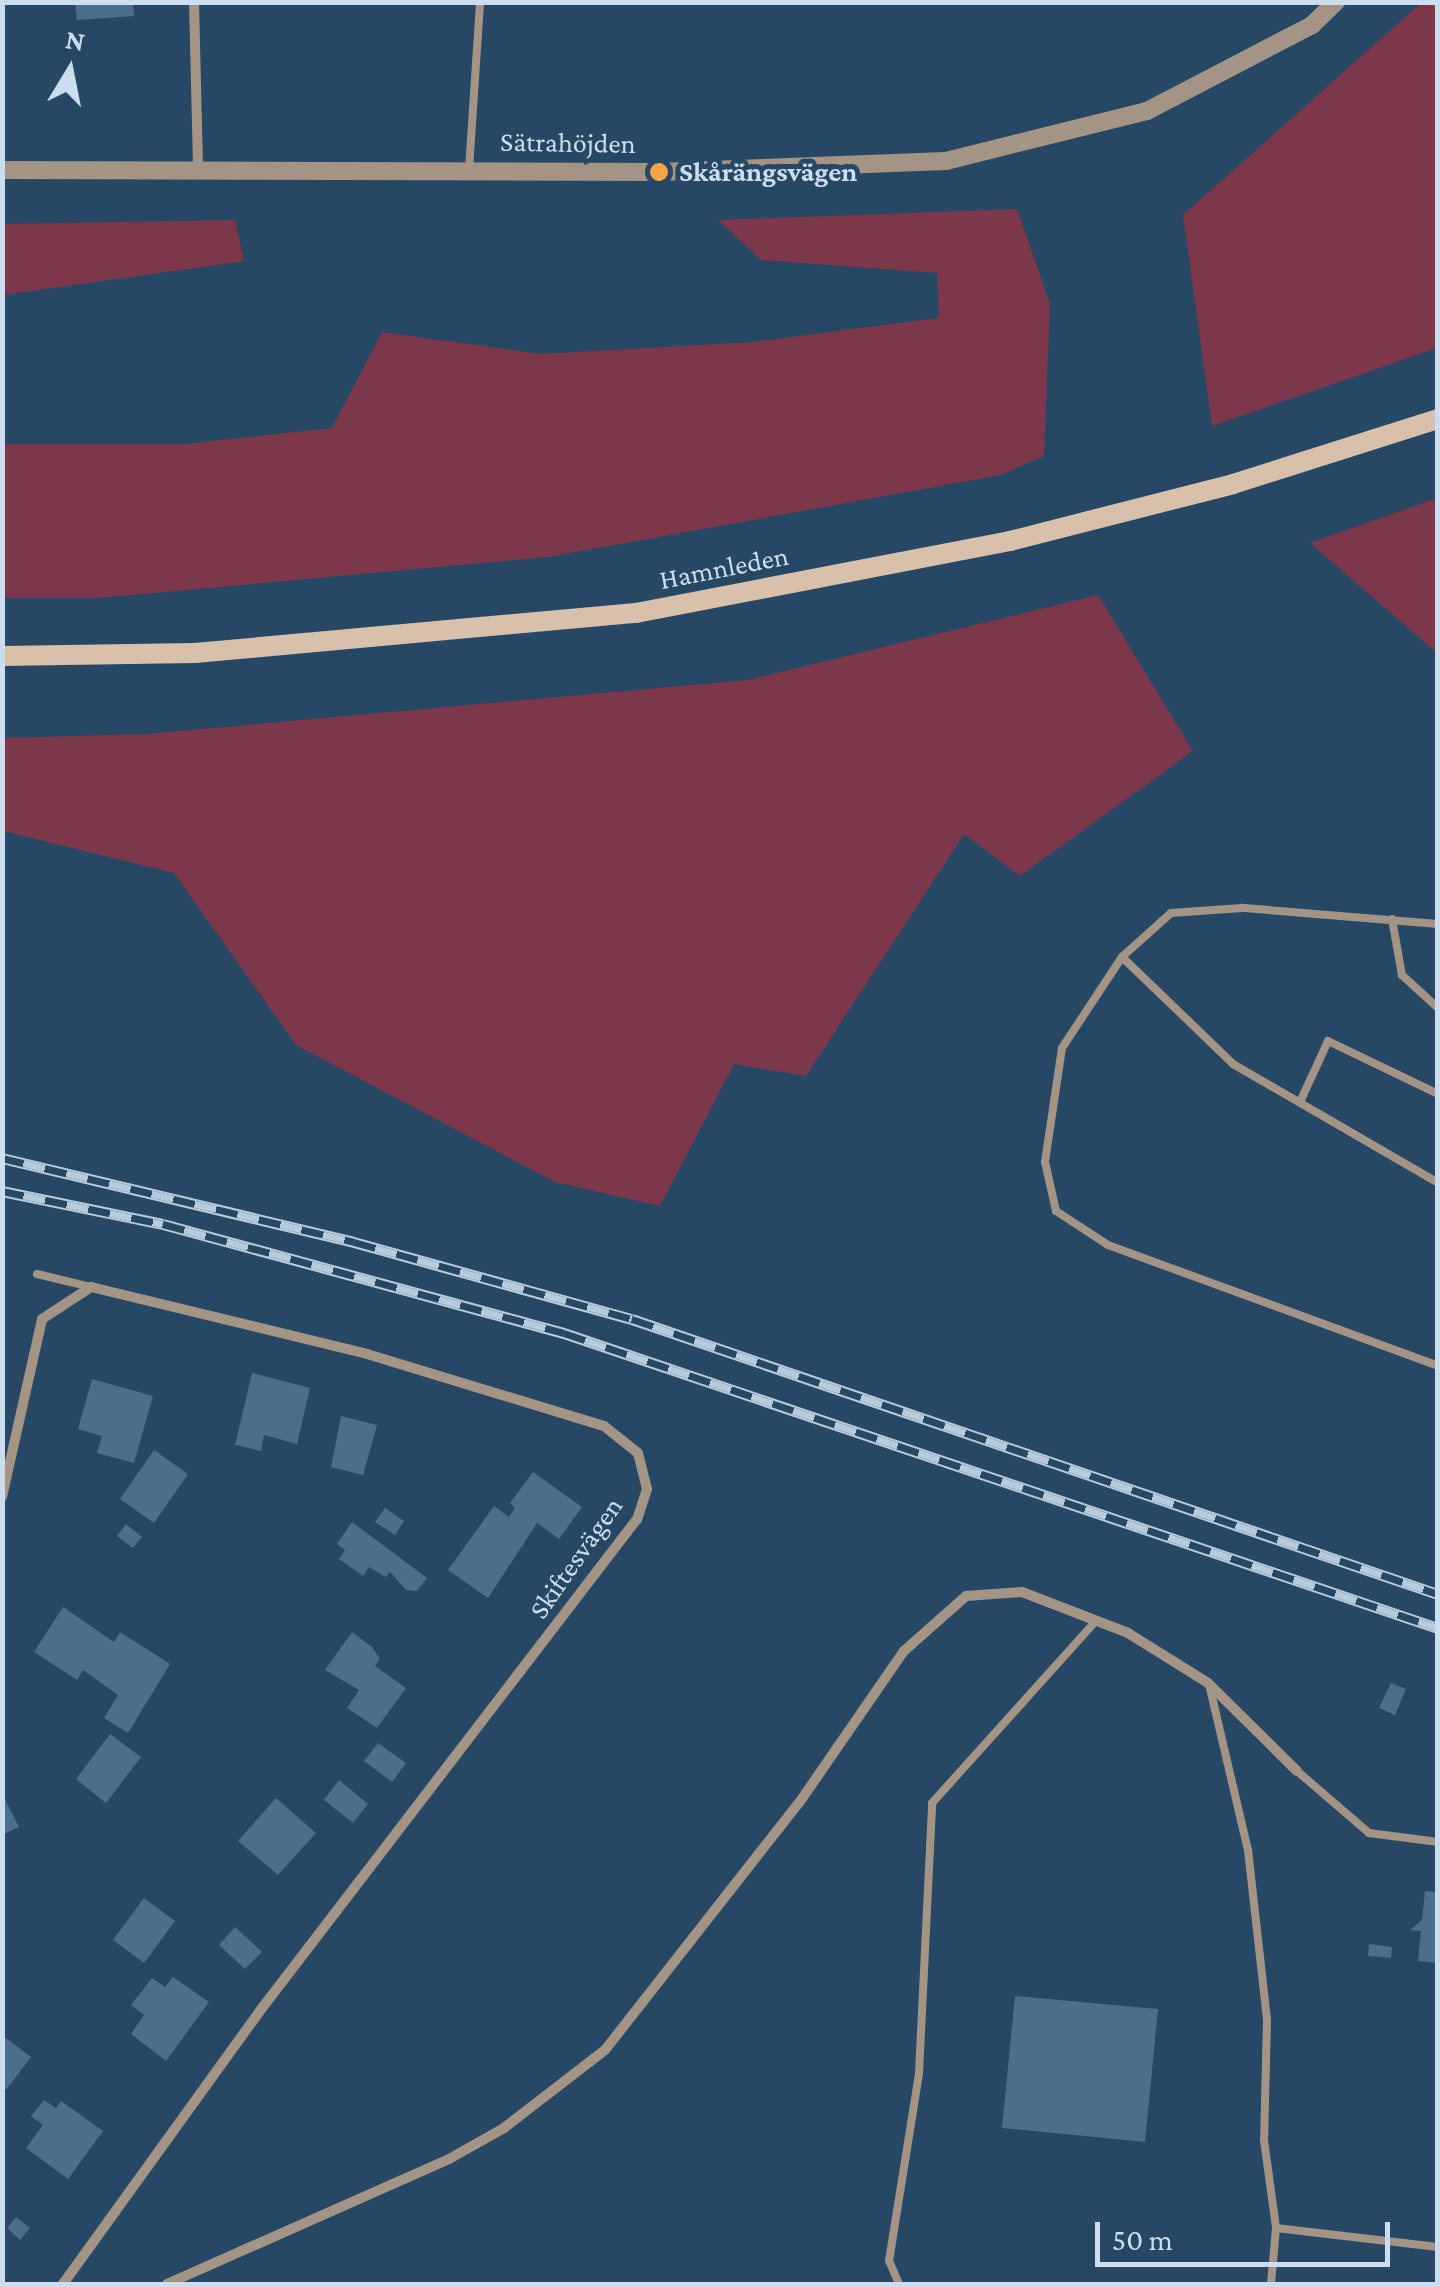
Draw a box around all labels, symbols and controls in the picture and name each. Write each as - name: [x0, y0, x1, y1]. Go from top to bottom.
- north arrow: [20, 20, 120, 120]
- text: N: [63, 23, 87, 57]
- street label: Sätrahöjden: [500, 125, 636, 161]
- place label: Skårängsvägen: [679, 155, 857, 189]
- marker: Skårängsvägen: [648, 161, 670, 183]
- street label: Hamnleden: [657, 539, 791, 597]
- street label: Skiftesvägen: [522, 1491, 630, 1625]
- scale bar: [1100, 2202, 1395, 2264]
- text: 50 m: [1112, 2223, 1173, 2256]

